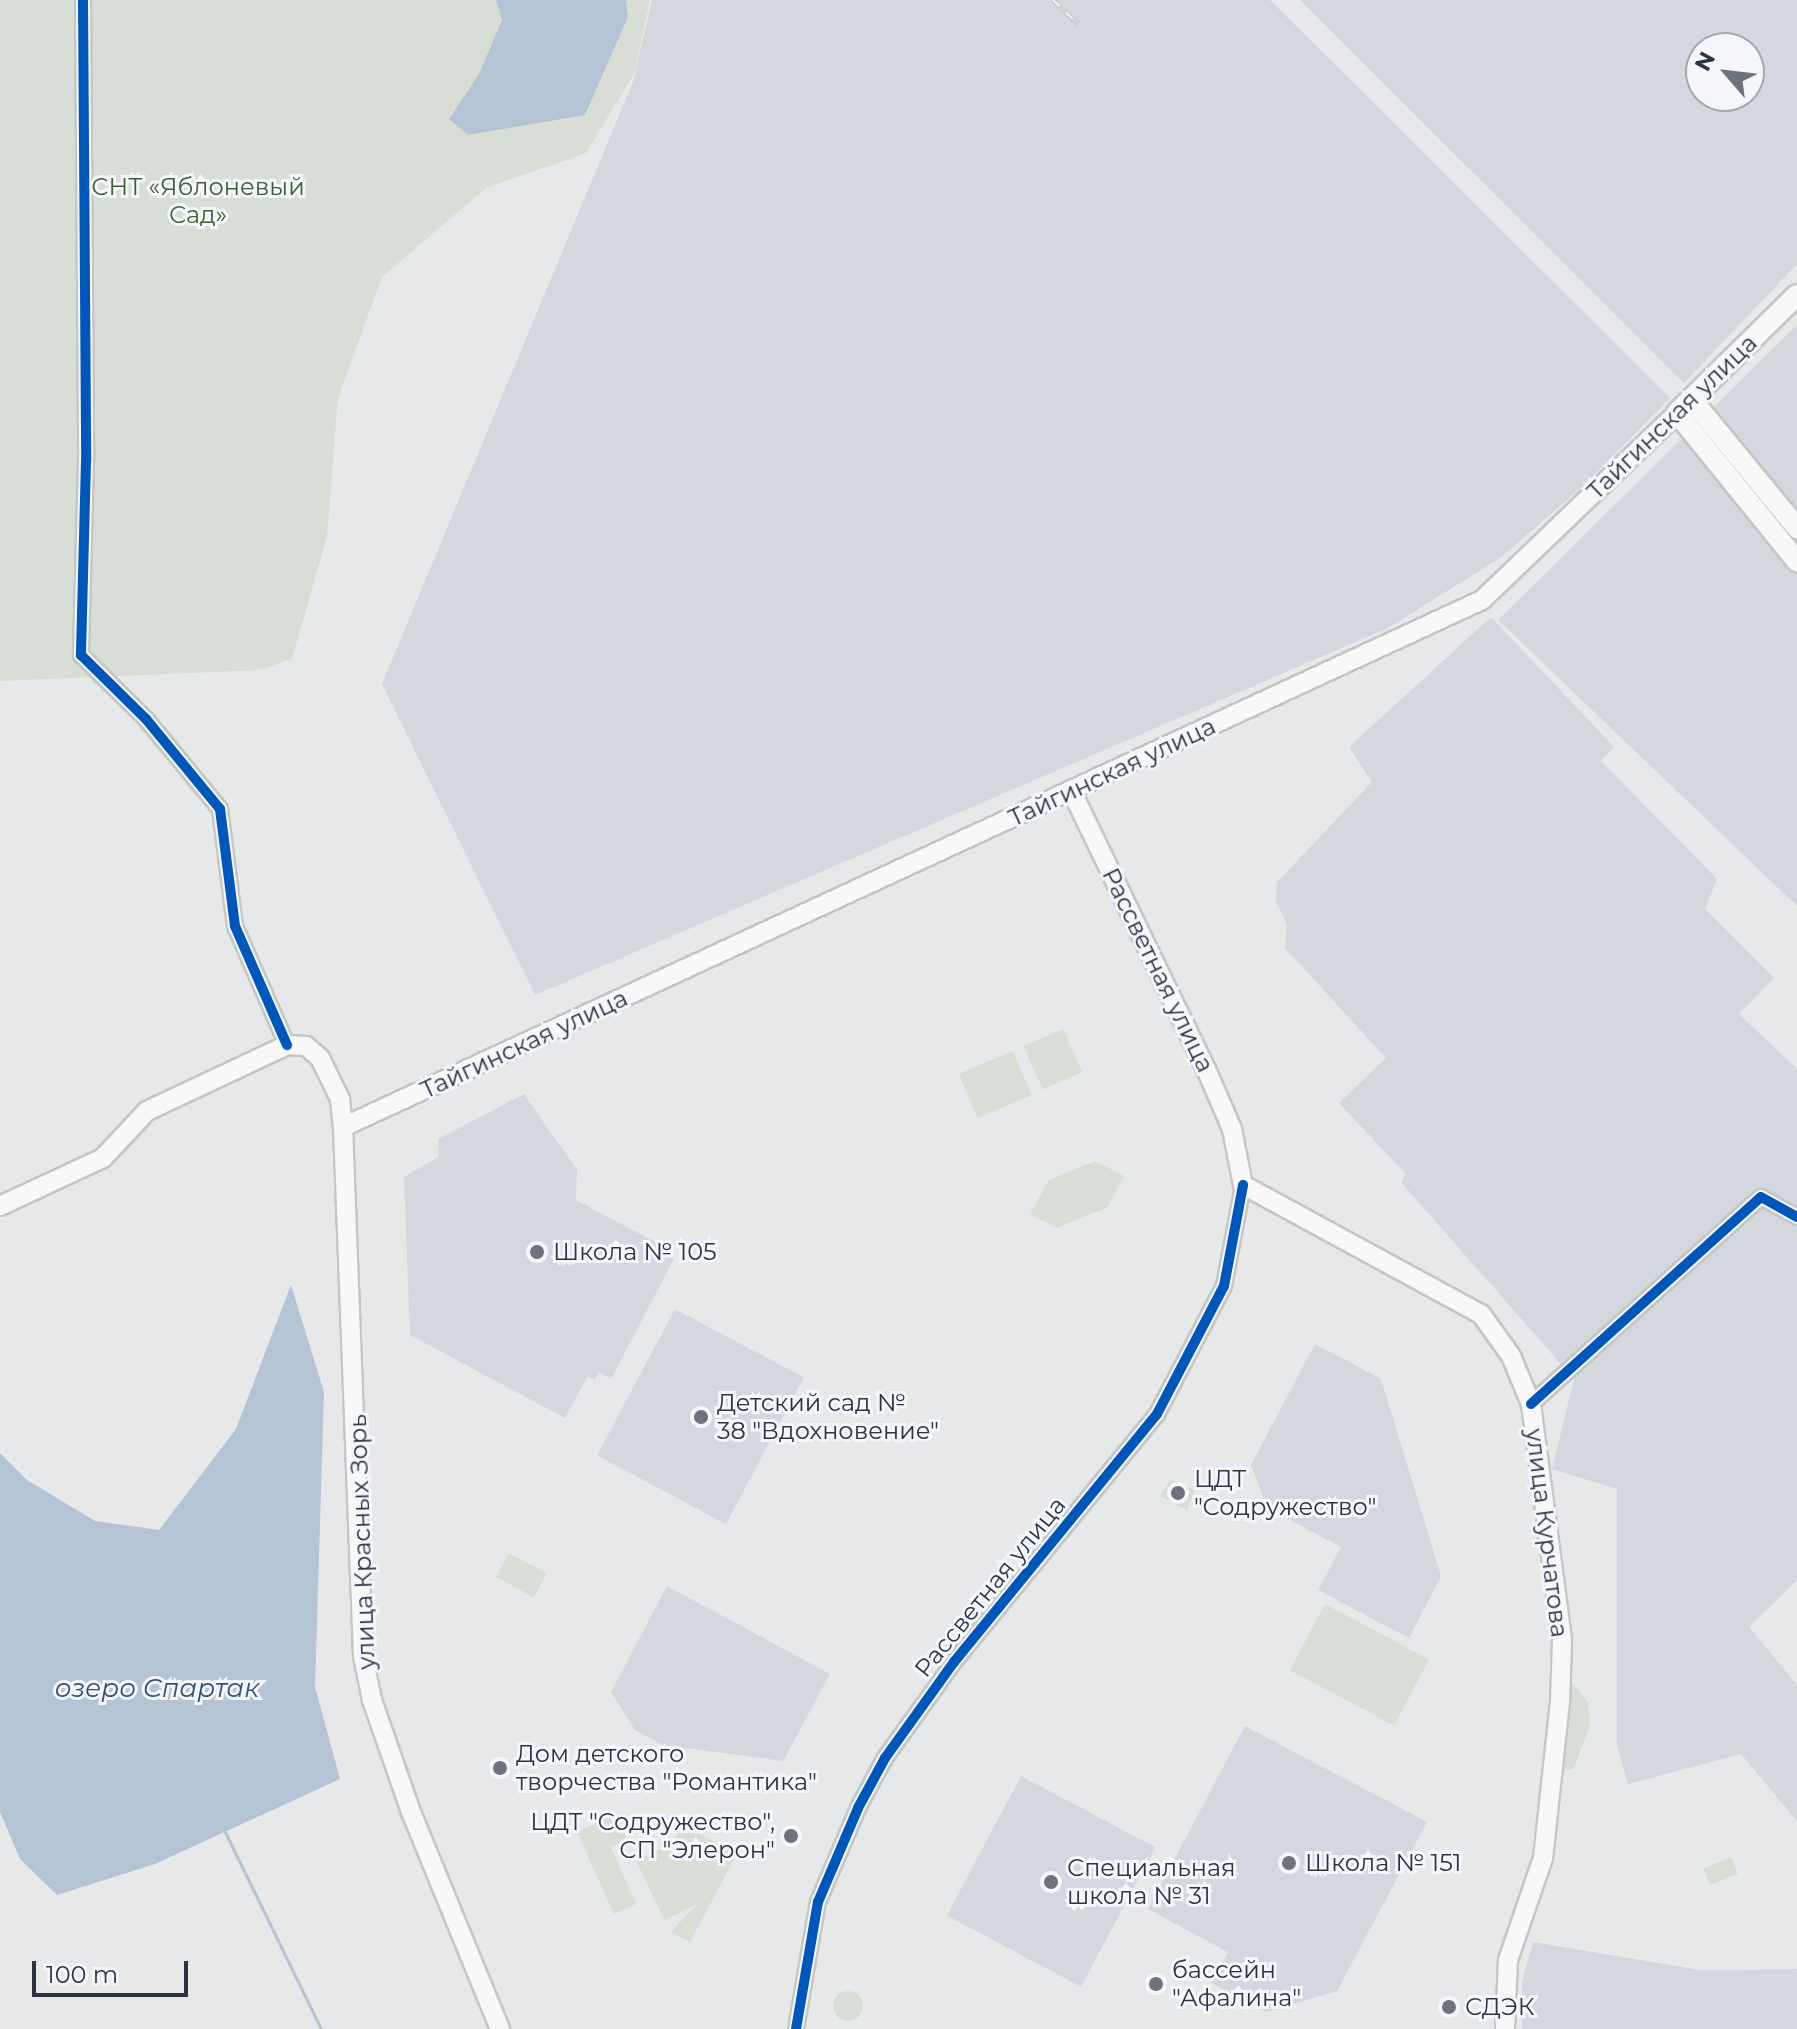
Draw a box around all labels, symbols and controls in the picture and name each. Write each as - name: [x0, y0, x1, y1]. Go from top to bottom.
- north arrow: [1685, 32, 1765, 112]
- text: N: [1689, 47, 1721, 76]
- park label: СНТ «Яблоневый Сад»: [91, 173, 305, 229]
- street label: Тайгинская улица: [1581, 328, 1763, 506]
- street label: Тайгинская улица: [1004, 711, 1220, 833]
- street label: Рассветная улица: [1096, 863, 1220, 1077]
- street label: Тайгинская улица: [416, 983, 632, 1105]
- place label: Школа № 105: [553, 1238, 717, 1266]
- marker: Школа № 105: [528, 1243, 546, 1261]
- place label: Детский сад № 38 "Вдохновение": [717, 1389, 939, 1445]
- marker: Детский сад № 38 "Вдохновение": [692, 1408, 710, 1426]
- street label: улица Красных Зорь: [343, 1414, 381, 1670]
- street label: улица Курчатова: [1520, 1427, 1574, 1639]
- place label: ЦДТ "Содружество": [1194, 1465, 1376, 1521]
- marker: ЦДТ "Содружество": [1169, 1484, 1187, 1502]
- street label: Рассветная улица: [908, 1491, 1072, 1683]
- water label: озеро Спартак: [55, 1673, 259, 1705]
- place label: Дом детского творчества "Романтика": [516, 1740, 817, 1796]
- marker: Дом детского творчества "Романтика": [491, 1759, 509, 1777]
- place label: ЦДТ "Содружество", СП "Элерон": [530, 1808, 775, 1864]
- marker: ЦДТ "Содружество", СП "Элерон": [782, 1827, 800, 1845]
- place label: Школа № 151: [1305, 1849, 1461, 1877]
- place label: Специальная школа № 31: [1067, 1854, 1236, 1910]
- marker: Школа № 151: [1280, 1854, 1298, 1872]
- marker: Специальная школа № 31: [1042, 1873, 1060, 1891]
- scale bar: [36, 1945, 192, 1995]
- place label: бассейн "Афалина": [1172, 1956, 1301, 2012]
- text: 100 m: [46, 1960, 118, 1989]
- marker: бассейн "Афалина": [1147, 1975, 1165, 1993]
- place label: СДЭК: [1465, 1993, 1535, 2021]
- marker: СДЭК: [1440, 1998, 1458, 2016]

